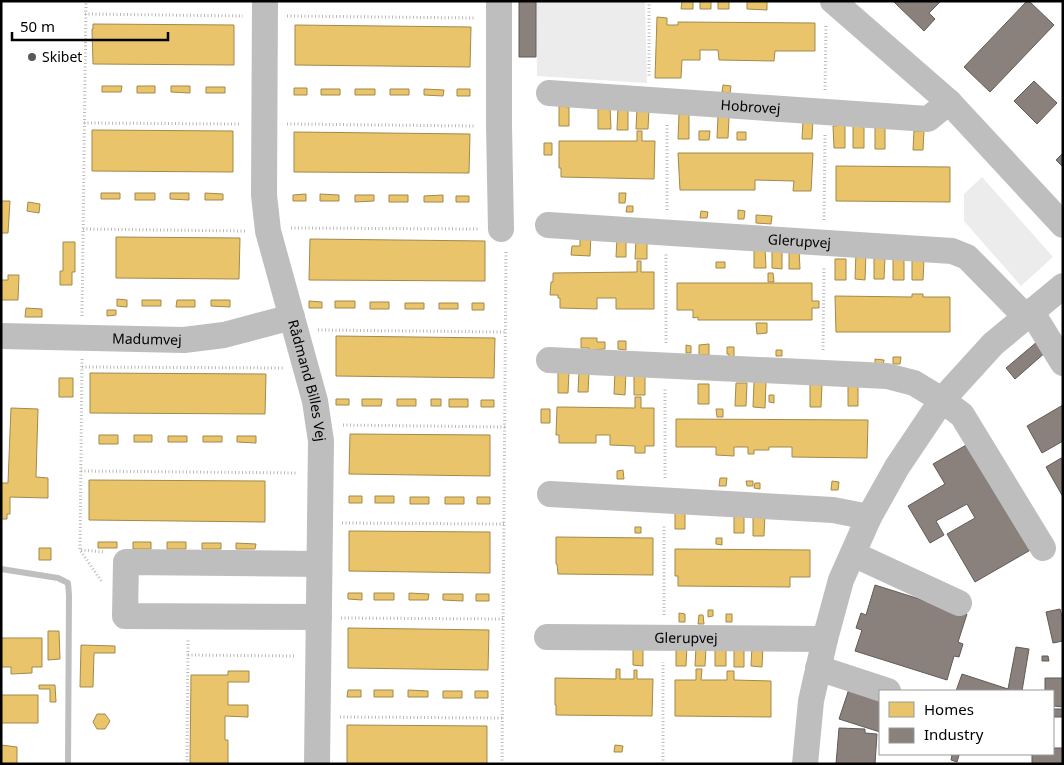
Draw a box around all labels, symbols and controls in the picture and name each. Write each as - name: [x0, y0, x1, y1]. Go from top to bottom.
- scale bar: [12, 10, 169, 42]
- text: 50 m: [20, 16, 55, 36]
- place label: Skibet: [42, 47, 82, 66]
- marker: Skibet: [26, 51, 38, 63]
- street label: Hobrovej: [720, 95, 781, 118]
- street label: Glerupvej: [767, 229, 832, 252]
- street label: Rådmand Billes Vej: [284, 317, 331, 443]
- street label: Madumvej: [112, 328, 182, 349]
- street label: Glerupvej: [654, 628, 718, 647]
- legend: [879, 690, 1054, 755]
- text: Homes: [924, 699, 974, 719]
- text: Industry: [924, 724, 984, 744]

